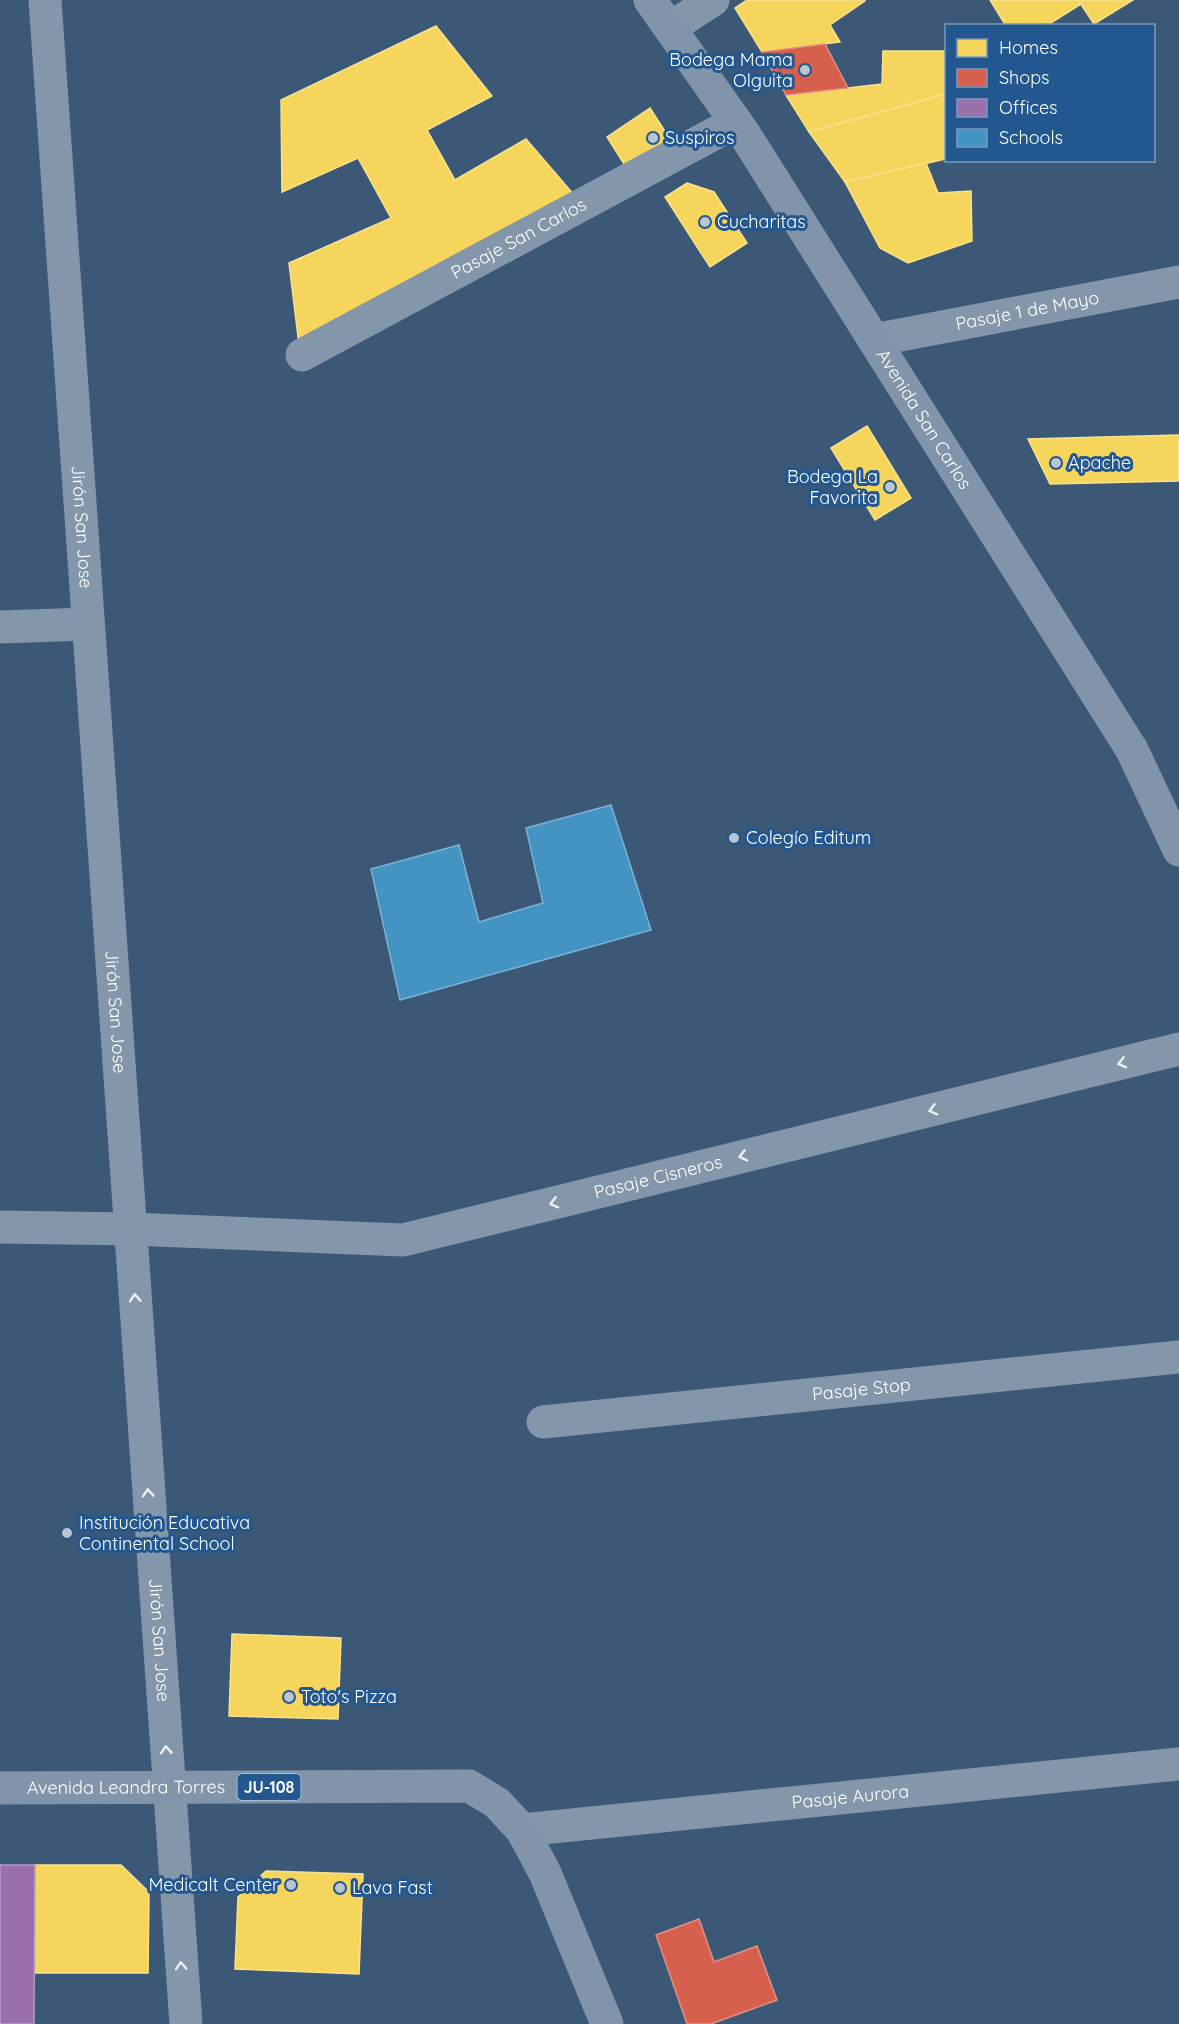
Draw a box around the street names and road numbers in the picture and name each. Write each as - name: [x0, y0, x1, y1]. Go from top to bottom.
- street label: Pasaje San Carlos: [447, 193, 590, 284]
- street label: Pasaje 1 de Mayo: [954, 285, 1101, 335]
- street label: Avenida San Carlos: [872, 345, 977, 493]
- street label: Jirón San Jose: [66, 464, 98, 589]
- street label: Jirón San Jose: [100, 949, 132, 1074]
- street label: Pasaje Cisneros: [591, 1150, 725, 1204]
- street label: Pasaje Stop: [811, 1372, 912, 1405]
- street label: Jirón San Jose: [144, 1578, 176, 1702]
- road number: JU-108: [238, 1774, 300, 1800]
- street label: Avenida Leandra Torres: [27, 1775, 225, 1799]
- street label: Pasaje Aurora: [791, 1779, 910, 1814]

